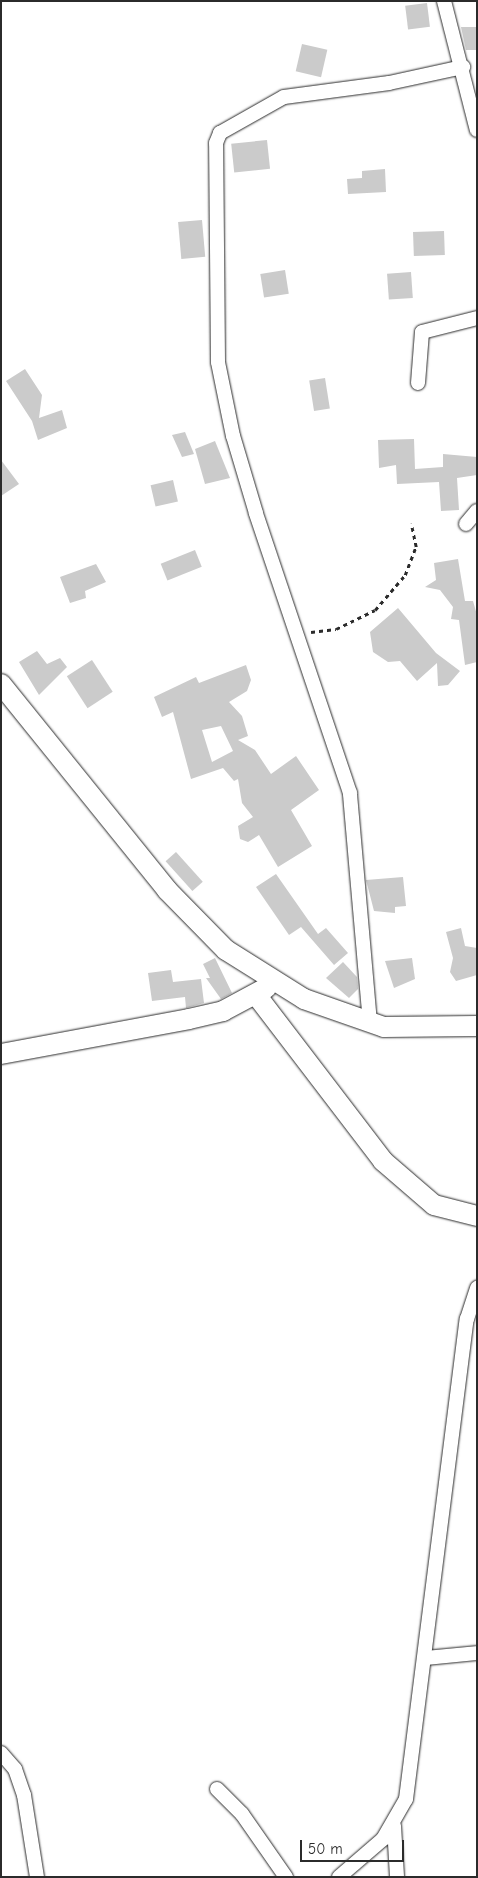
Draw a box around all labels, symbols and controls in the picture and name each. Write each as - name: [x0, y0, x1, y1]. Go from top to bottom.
- scale bar: [303, 1830, 407, 1862]
- text: 50 m: [308, 1840, 343, 1858]

